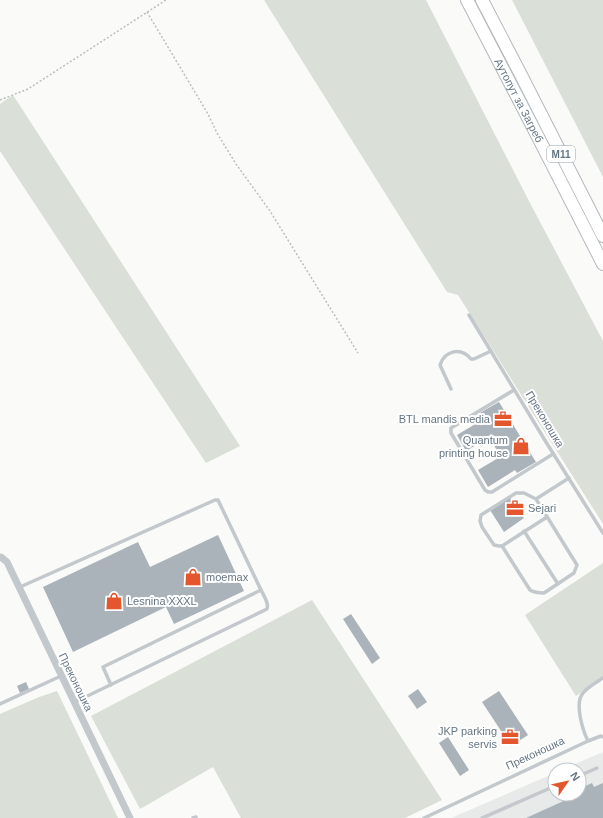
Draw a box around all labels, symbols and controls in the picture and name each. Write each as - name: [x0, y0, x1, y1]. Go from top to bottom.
- street label: Аутопут за Загреб: [492, 56, 546, 144]
- road number: M11: [547, 146, 575, 162]
- street label: Преконошка: [524, 389, 567, 450]
- office icon: BTL mandis media: [493, 409, 513, 429]
- place label: BTL mandis media: [399, 413, 491, 425]
- place label: Quantum printing house: [439, 434, 508, 459]
- shop icon: Quantum printing house: [511, 436, 531, 456]
- office icon: Sejari: [505, 498, 525, 518]
- place label: Sejari: [528, 502, 556, 514]
- shop icon: moemax: [183, 567, 203, 587]
- place label: moemax: [206, 571, 249, 583]
- shop icon: Lesnina XXXL: [104, 591, 124, 611]
- place label: Lesnina XXXL: [127, 595, 197, 607]
- street label: Преконошка: [57, 651, 96, 714]
- place label: JKP parking servis: [438, 725, 497, 750]
- office icon: JKP parking servis: [500, 727, 520, 747]
- street label: Преконошка: [504, 734, 567, 772]
- north arrow: [547, 762, 587, 802]
- text: N: [568, 770, 583, 783]

